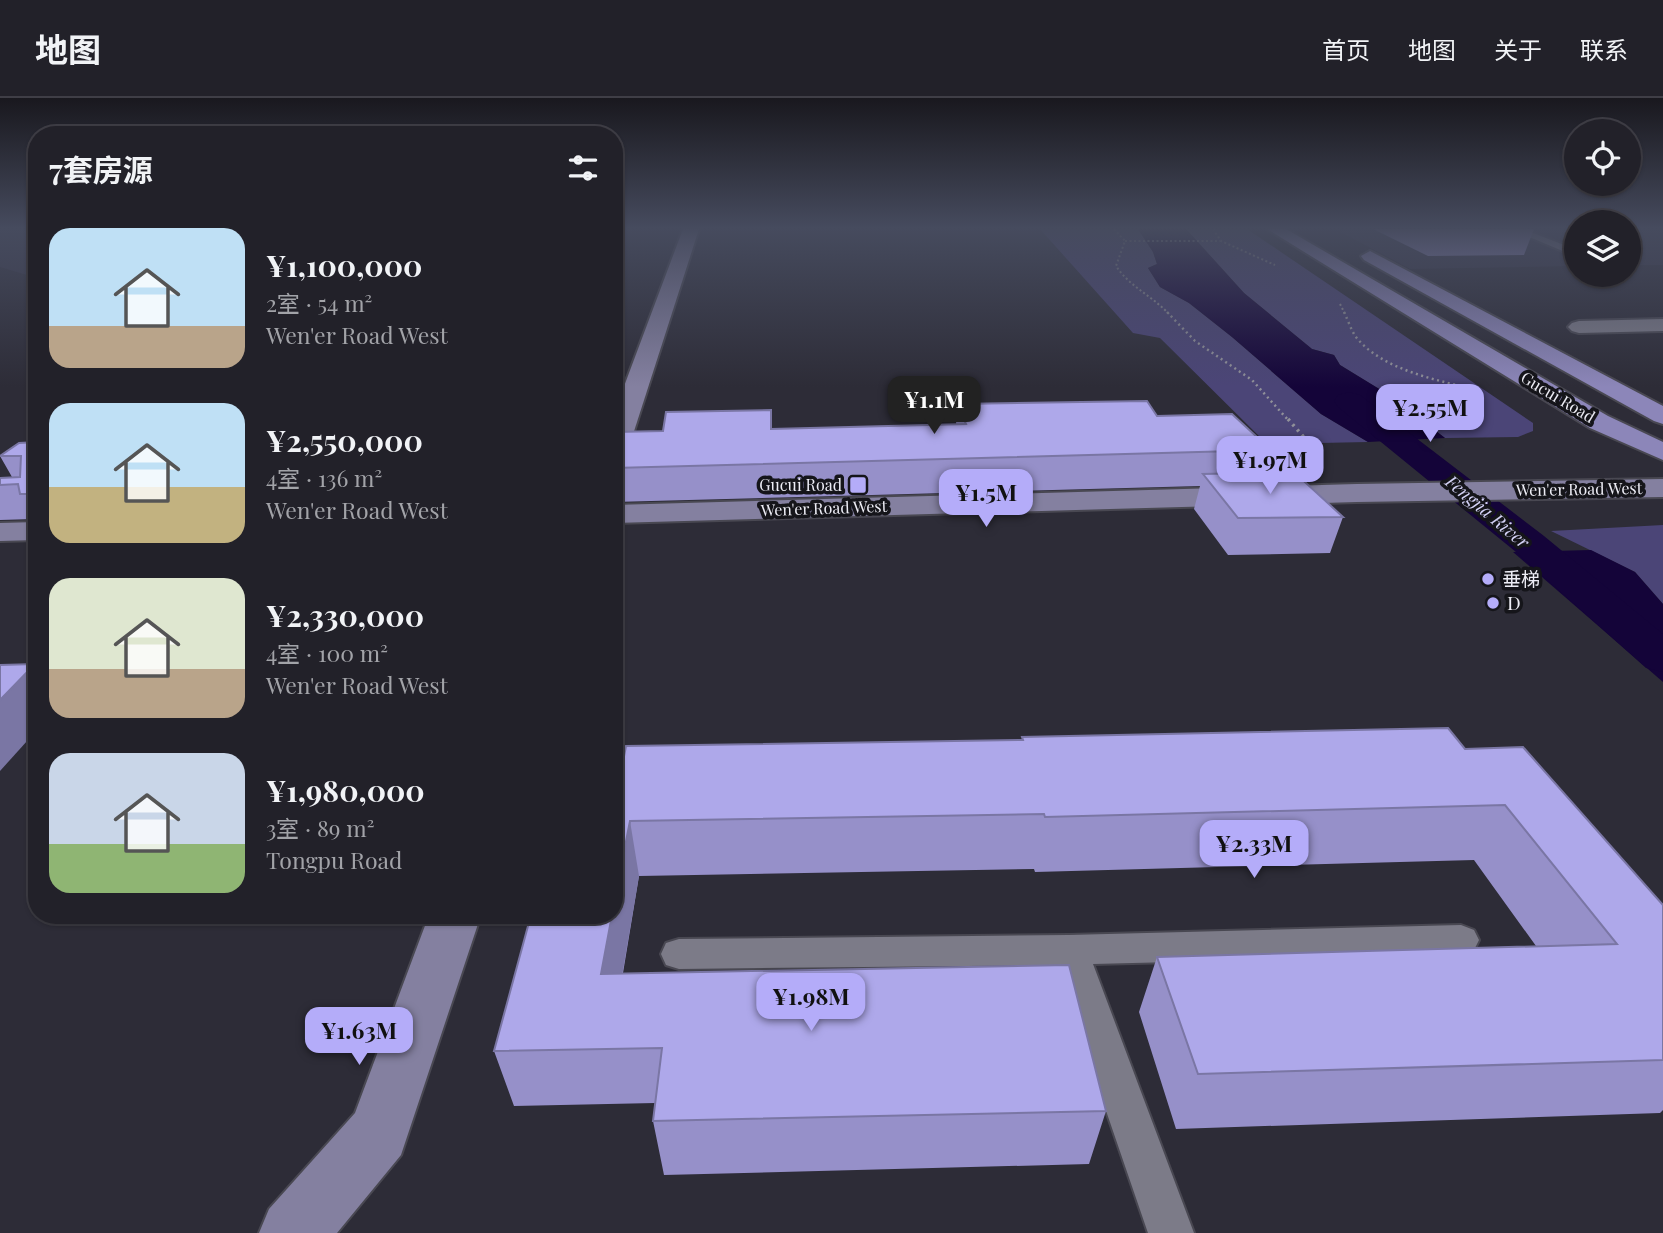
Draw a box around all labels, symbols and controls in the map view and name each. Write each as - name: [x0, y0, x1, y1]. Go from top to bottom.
- text: 地图: [35, 26, 101, 70]
- text: 首页: [1322, 33, 1370, 65]
- text: 地图: [1408, 33, 1456, 65]
- text: 关于: [1494, 33, 1542, 65]
- text: 联系: [1580, 33, 1628, 65]
- map controls: [1564, 119, 1641, 287]
- button: locate: [1564, 119, 1641, 196]
- text: 7套房源: [49, 149, 153, 189]
- icon: filters: [564, 149, 602, 187]
- button: layers: [1564, 210, 1641, 287]
- text: ¥1,100,000: [266, 245, 422, 285]
- icon: home: [105, 256, 189, 340]
- text: 2室 · 54 m²: [266, 287, 372, 318]
- text: Wen'er Road West: [266, 319, 448, 350]
- street label: Gucui Road: [1517, 366, 1599, 427]
- pin: ¥1.1M: [885, 376, 983, 436]
- text: ¥1.1M: [904, 383, 964, 414]
- pin: ¥2.55M: [1373, 384, 1487, 444]
- text: ¥2.55M: [1392, 391, 1468, 422]
- text: ¥2,550,000: [266, 420, 423, 460]
- icon: home: [105, 431, 189, 515]
- pin: ¥1.97M: [1213, 436, 1327, 496]
- text: ¥1.97M: [1233, 443, 1307, 474]
- text: 4室 · 136 m²: [266, 462, 382, 493]
- water label: Fengjia River: [1440, 468, 1536, 554]
- pin: ¥1.5M: [937, 470, 1035, 529]
- place label: Gucui Road: [759, 474, 842, 495]
- marker: Gucui Road: [848, 475, 868, 495]
- text: ¥1.5M: [955, 476, 1017, 507]
- street label: Wen'er Road West: [1515, 477, 1643, 500]
- text: Wen'er Road West: [266, 494, 448, 525]
- street label: Wen'er Road West: [759, 495, 888, 520]
- place label: 垂梯: [1502, 565, 1540, 591]
- marker: 垂梯: [1480, 571, 1496, 587]
- place label: D: [1507, 589, 1521, 615]
- text: ¥2,330,000: [266, 595, 424, 635]
- marker: D: [1485, 595, 1501, 611]
- icon: home: [105, 606, 189, 690]
- text: 4室 · 100 m²: [266, 637, 388, 668]
- text: Wen'er Road West: [266, 669, 448, 700]
- text: ¥1,980,000: [266, 770, 425, 810]
- icon: home: [105, 781, 189, 865]
- text: 3室 · 89 m²: [266, 812, 375, 843]
- pin: ¥2.33M: [1197, 820, 1311, 880]
- text: ¥2.33M: [1216, 827, 1292, 858]
- text: Tongpu Road: [266, 844, 402, 875]
- pin: ¥1.98M: [754, 974, 868, 1033]
- text: ¥1.98M: [772, 980, 850, 1011]
- pin: ¥1.63M: [302, 1007, 416, 1067]
- text: ¥1.63M: [321, 1014, 397, 1045]

